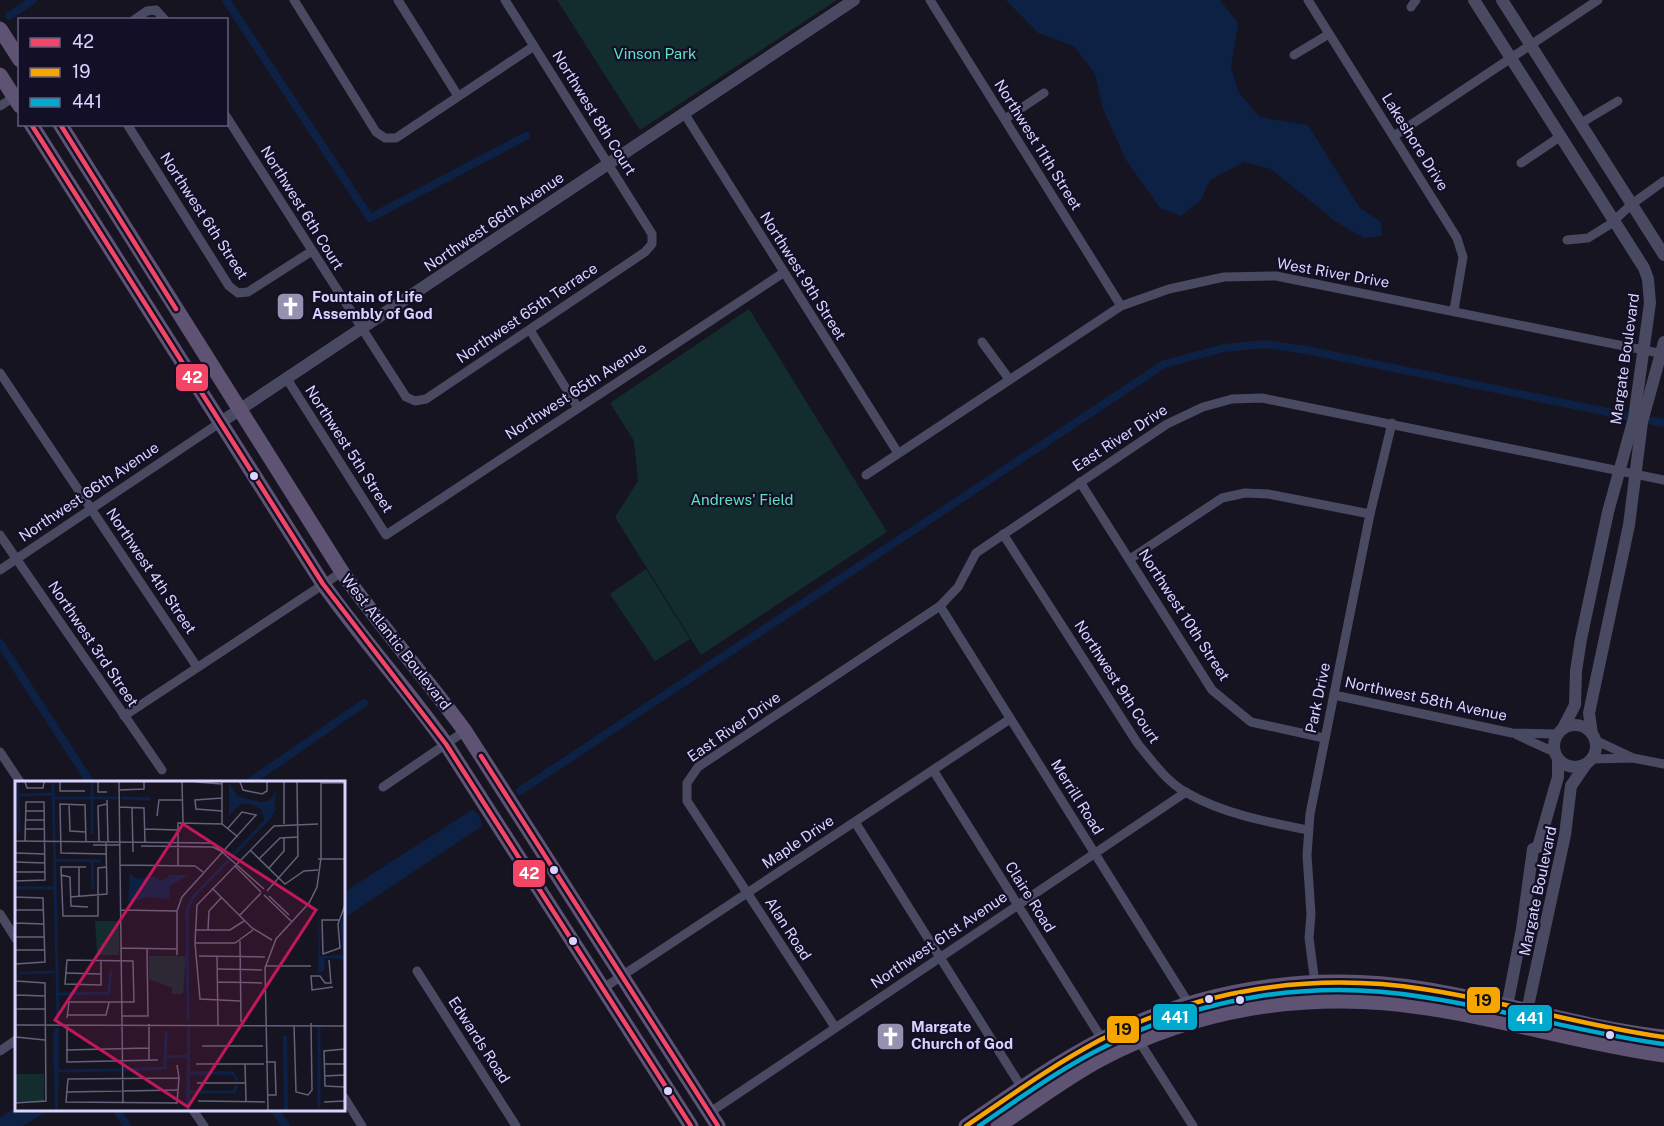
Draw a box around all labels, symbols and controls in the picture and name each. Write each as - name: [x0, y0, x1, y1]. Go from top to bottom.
- legend: [18, 18, 228, 126]
- text: 42: [72, 31, 94, 52]
- park label: Vinson Park: [614, 45, 696, 62]
- street label: Northwest 8th Court: [549, 47, 640, 178]
- text: 19: [72, 61, 91, 82]
- street label: Northwest 11th Street: [991, 76, 1086, 213]
- street label: Lakeshore Drive: [1379, 90, 1452, 194]
- text: 441: [72, 91, 102, 112]
- street label: Northwest 6th Court: [257, 143, 348, 273]
- street label: Northwest 6th Street: [157, 149, 252, 282]
- street label: Northwest 66th Avenue: [421, 168, 567, 275]
- street label: Northwest 9th Street: [757, 209, 850, 343]
- street label: West River Drive: [1275, 254, 1391, 291]
- street label: Northwest 65th Terrace: [453, 259, 600, 366]
- place label: Fountain of Life Assembly of God: [312, 288, 433, 322]
- church icon: Fountain of Life Assembly of God: [275, 290, 307, 322]
- street label: Margate Boulevard: [1607, 292, 1642, 426]
- street label: Northwest 65th Avenue: [502, 339, 650, 443]
- line badge: 42: [175, 363, 209, 392]
- text: 42: [182, 368, 202, 387]
- street label: Northwest 5th Street: [302, 382, 397, 516]
- street label: East River Drive: [1069, 401, 1170, 475]
- street label: Northwest 66th Avenue: [16, 438, 162, 545]
- unlabelled marker: [248, 470, 260, 482]
- park label: Andrews' Field: [690, 491, 794, 508]
- street label: Northwest 4th Street: [103, 505, 200, 637]
- street label: Northwest 10th Street: [1135, 546, 1233, 684]
- street label: West Atlantic Boulevard: [338, 571, 455, 713]
- street label: Northwest 3rd Street: [45, 578, 142, 710]
- street label: Northwest 9th Court: [1071, 617, 1164, 746]
- street label: Park Drive: [1302, 661, 1333, 735]
- street label: Northwest 58th Avenue: [1343, 673, 1509, 724]
- street label: East River Drive: [684, 688, 783, 765]
- street label: Merrill Road: [1048, 756, 1107, 837]
- inset map: [15, 781, 345, 1111]
- street label: Maple Drive: [759, 811, 837, 872]
- street label: Margate Boulevard: [1515, 824, 1560, 957]
- street label: Claire Road: [1002, 858, 1059, 935]
- line badge: 42: [512, 859, 546, 888]
- text: 42: [519, 864, 539, 883]
- unlabelled marker: [548, 864, 560, 876]
- street label: Northwest 61st Avenue: [868, 888, 1010, 991]
- street label: Alan Road: [762, 894, 815, 963]
- unlabelled marker: [567, 935, 579, 947]
- line badge: 19: [1466, 986, 1501, 1014]
- text: 19: [1474, 991, 1492, 1010]
- street label: Edwards Road: [445, 993, 514, 1086]
- unlabelled marker: [1203, 993, 1215, 1005]
- unlabelled marker: [1234, 994, 1246, 1006]
- line badge: 441: [1152, 1003, 1198, 1031]
- line badge: 441: [1507, 1004, 1553, 1032]
- text: 441: [1161, 1008, 1189, 1027]
- text: 441: [1516, 1009, 1544, 1028]
- line badge: 19: [1106, 1015, 1140, 1044]
- place label: Margate Church of God: [911, 1018, 1013, 1052]
- church icon: Margate Church of God: [874, 1020, 906, 1052]
- text: 19: [1114, 1020, 1132, 1039]
- unlabelled marker: [1604, 1029, 1616, 1041]
- unlabelled marker: [662, 1085, 674, 1097]

